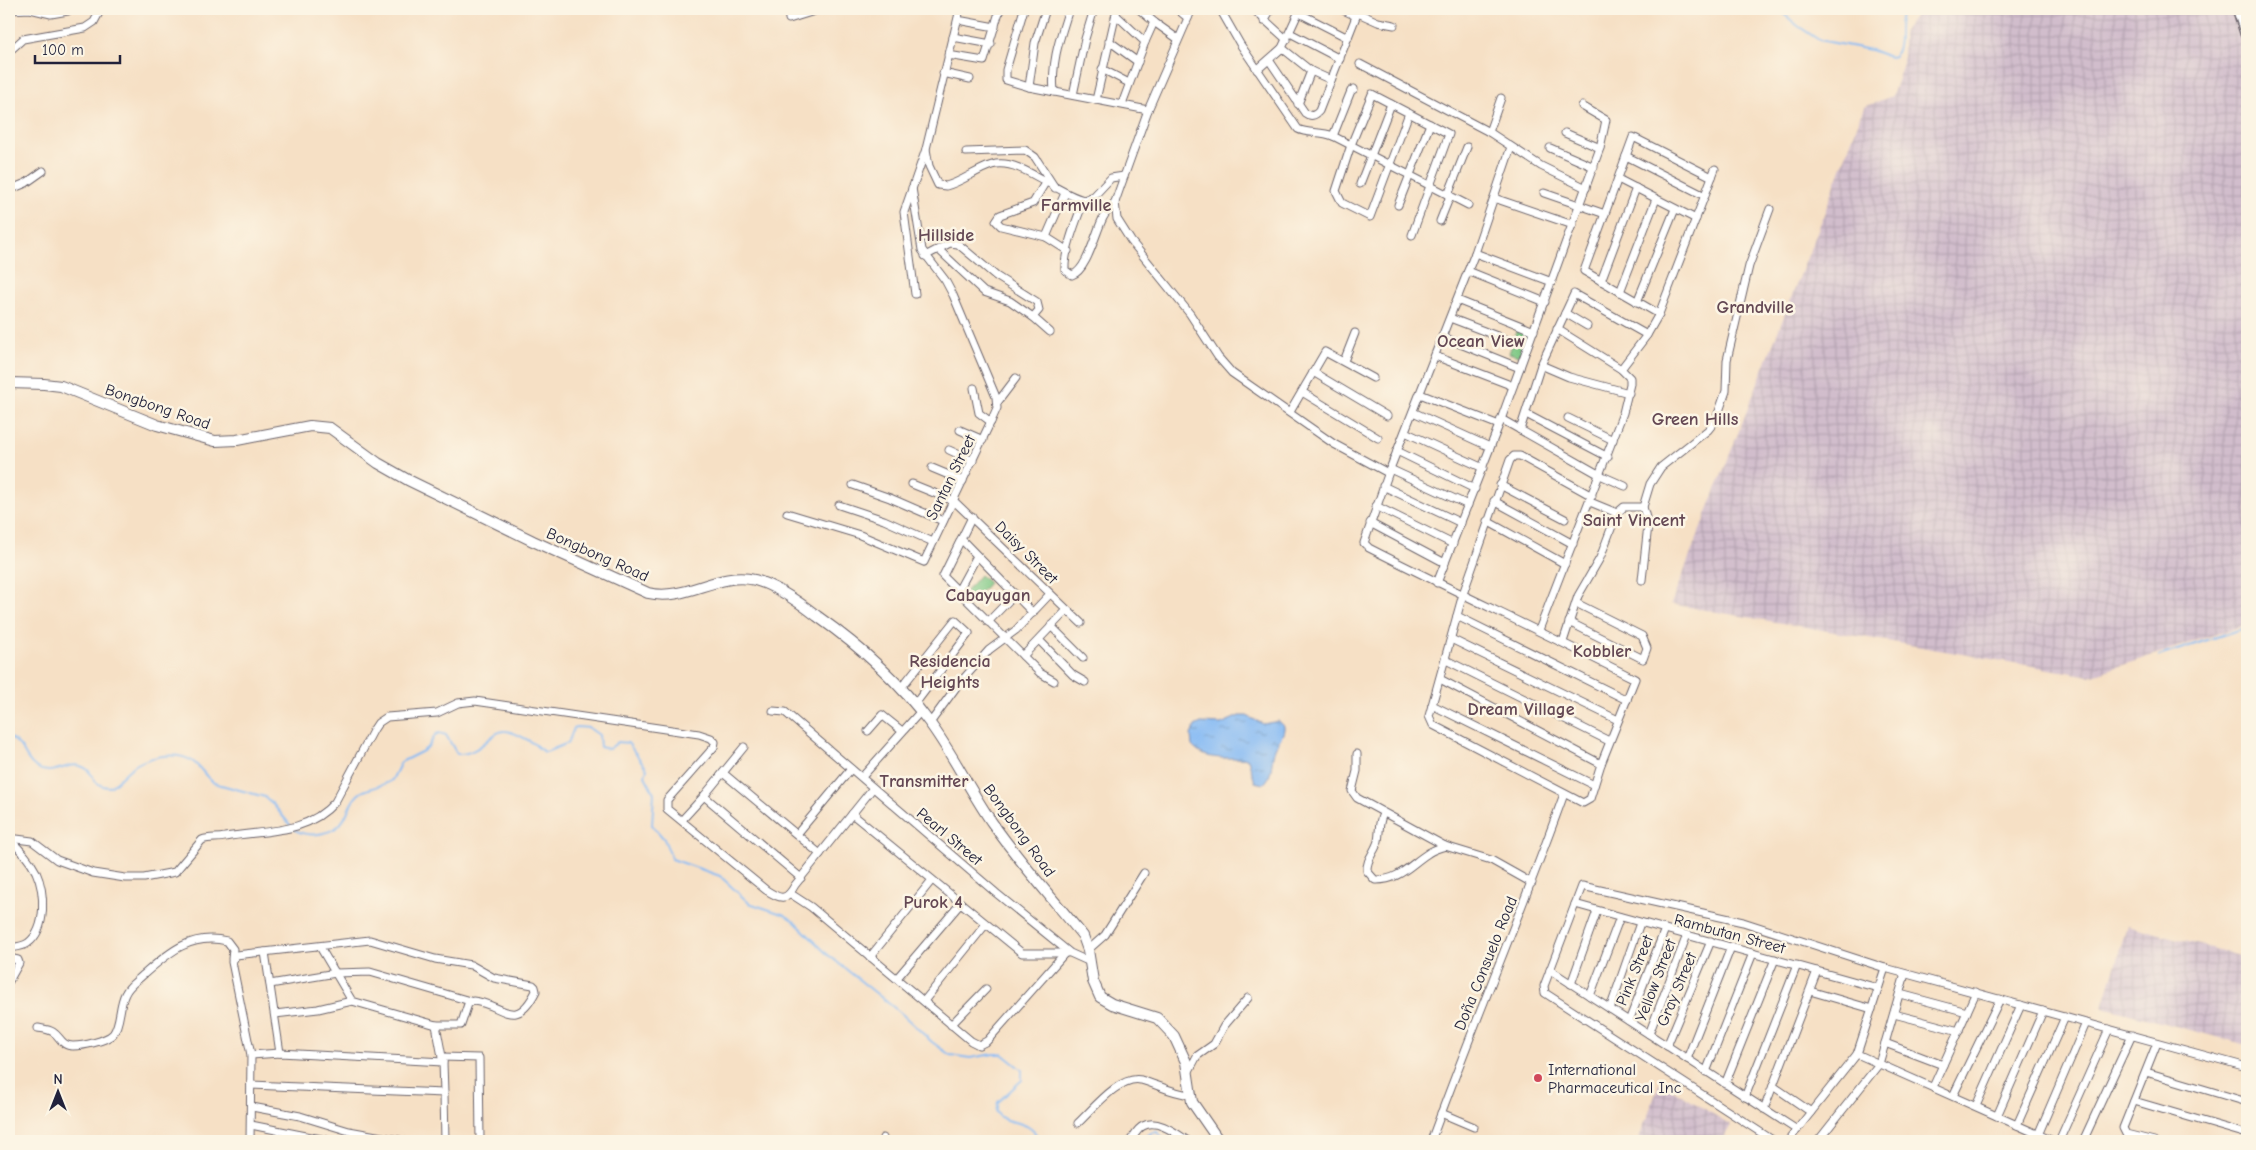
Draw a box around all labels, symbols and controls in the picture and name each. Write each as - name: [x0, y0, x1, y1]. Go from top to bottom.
- scale bar: [35, 32, 120, 64]
- text: 100 m: [42, 41, 84, 59]
- district label: Farmville: [1041, 195, 1111, 216]
- district label: Hillside: [918, 225, 974, 246]
- district label: Grandville: [1716, 297, 1794, 318]
- district label: Ocean View: [1437, 331, 1525, 352]
- street label: Bongbong Road: [103, 381, 213, 433]
- district label: Green Hills: [1652, 409, 1739, 430]
- street label: Santan Street: [923, 432, 979, 523]
- district label: Saint Vincent: [1583, 510, 1686, 531]
- street label: Daisy Street: [991, 518, 1062, 588]
- street label: Bongbong Road: [544, 524, 651, 585]
- district label: Cabayugan: [946, 585, 1030, 606]
- district label: Kobbler: [1573, 641, 1632, 662]
- district label: Residencia Heights: [909, 651, 991, 693]
- district label: Dream Village: [1467, 699, 1575, 720]
- district label: Transmitter: [880, 771, 969, 792]
- street label: Bongbong Road: [980, 781, 1059, 880]
- street label: Pearl Street: [913, 804, 986, 870]
- district label: Purok 4: [903, 892, 963, 913]
- street label: Doña Consuelo Road: [1451, 894, 1521, 1033]
- street label: Rambutan Street: [1672, 910, 1788, 958]
- street label: Pink Street: [1613, 932, 1657, 1008]
- street label: Yellow Street: [1632, 936, 1680, 1024]
- street label: Gray Street: [1653, 949, 1701, 1029]
- place label: International Pharmaceutical Inc: [1548, 1061, 1682, 1097]
- north arrow: [32, 1068, 82, 1118]
- text: N: [53, 1071, 63, 1088]
- marker: International Pharmaceutical Inc: [1532, 1072, 1544, 1084]

